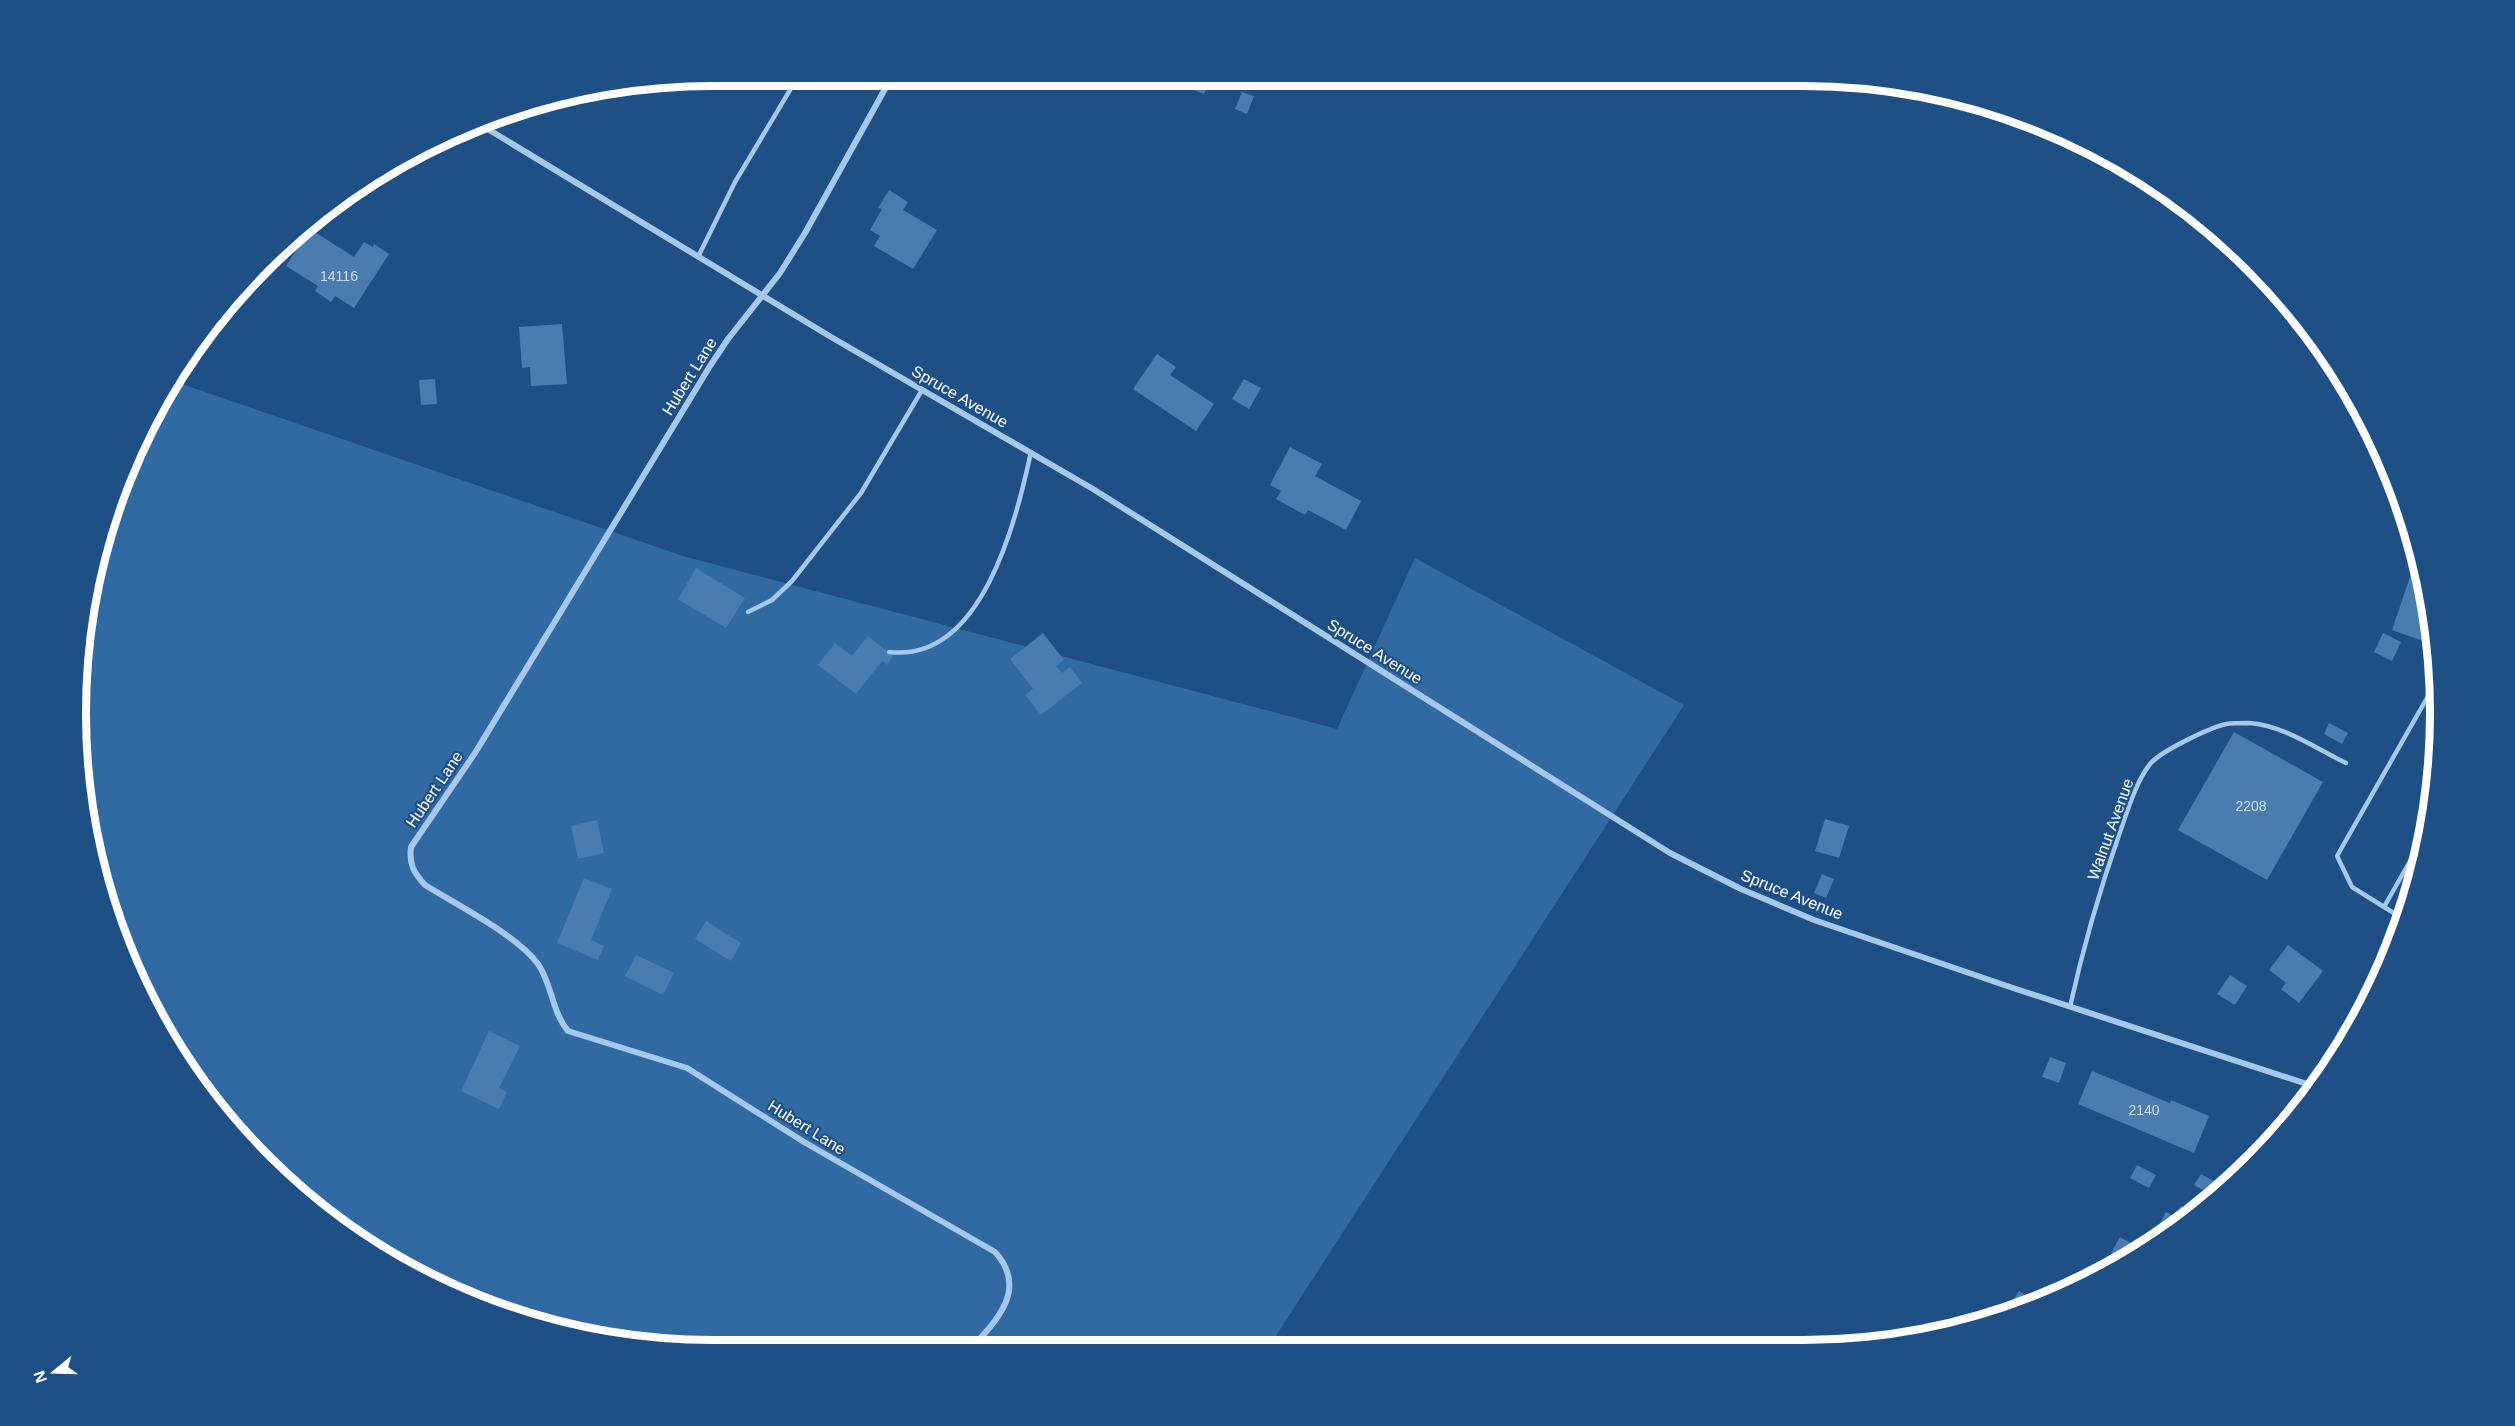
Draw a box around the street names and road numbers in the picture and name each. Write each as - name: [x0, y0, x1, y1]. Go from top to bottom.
- street label: Hubert Lane: [659, 334, 720, 418]
- street label: Spruce Avenue: [909, 362, 1011, 431]
- street label: Spruce Avenue: [1324, 616, 1425, 687]
- street label: Hubert Lane: [403, 748, 466, 831]
- street label: Walnut Avenue: [2084, 776, 2137, 882]
- street label: Spruce Avenue: [1738, 866, 1845, 923]
- street label: Hubert Lane: [765, 1097, 849, 1158]

